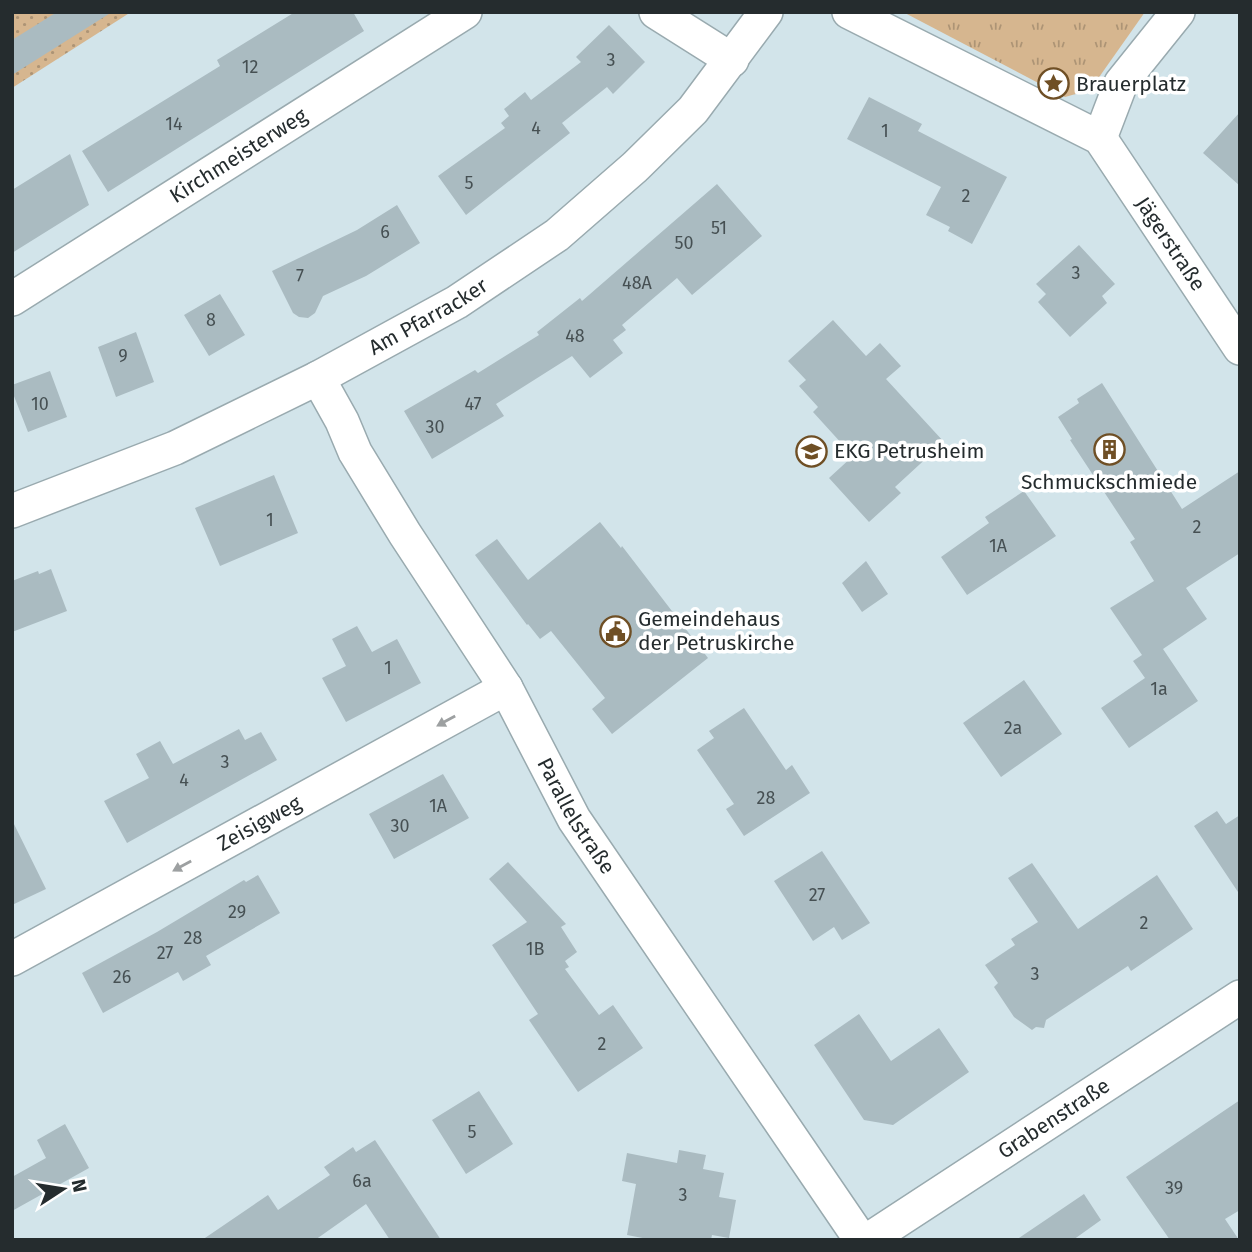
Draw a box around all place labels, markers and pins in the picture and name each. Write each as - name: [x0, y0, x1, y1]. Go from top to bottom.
- place icon: Brauerplatz: [1036, 67, 1070, 101]
- place label: Brauerplatz: [1076, 71, 1186, 97]
- building icon: Schmuckschmiede: [1092, 433, 1126, 467]
- school or university icon: EKG Petrusheim: [794, 434, 828, 468]
- place label: EKG Petrusheim: [834, 438, 985, 464]
- place label: Schmuckschmiede: [1021, 469, 1197, 495]
- place label: Gemeindehaus der Petruskirche: [638, 606, 794, 656]
- public building icon: Gemeindehaus der Petruskirche: [598, 614, 632, 648]

